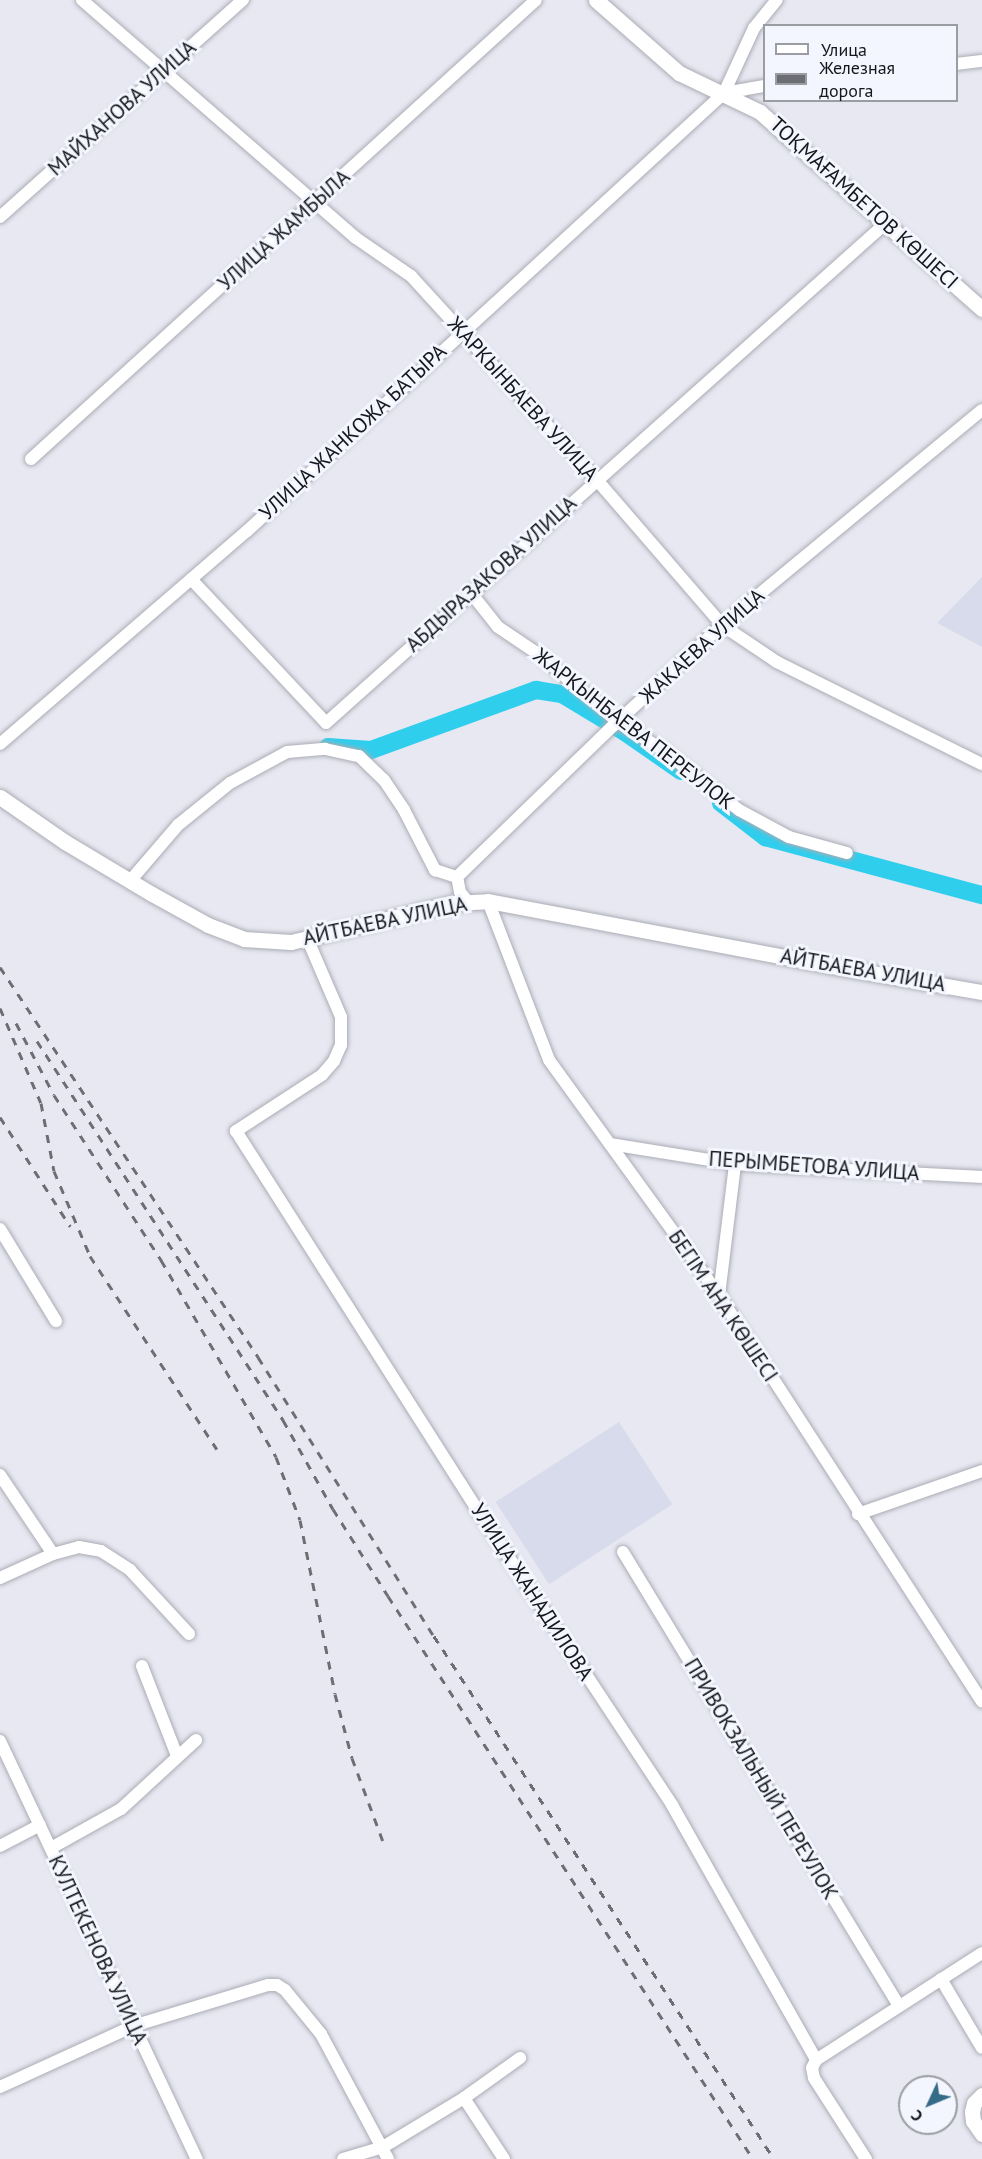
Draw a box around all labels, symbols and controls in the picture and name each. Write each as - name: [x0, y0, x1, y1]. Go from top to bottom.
- legend: [763, 24, 958, 102]
- street label: МАЙХАНОВА УЛИЦА: [42, 34, 202, 182]
- text: Улица: [821, 38, 867, 61]
- text: Железная дорога: [819, 56, 895, 102]
- street label: ТОҚМАҒАМБЕТОВ КӨШЕСІ: [765, 112, 963, 294]
- street label: УЛИЦА ЖАМБЫЛА: [213, 164, 355, 296]
- street label: ЖАРКЫНБАЕВА УЛИЦА: [442, 311, 604, 487]
- street label: УЛИЦА ЖАНКОЖА БАТЫРА: [254, 338, 452, 526]
- street label: АБДЫРАЗАКОВА УЛИЦА: [400, 490, 582, 658]
- street label: ЖАКАЕВА УЛИЦА: [634, 583, 770, 709]
- street label: ЖАРКЫНБАЕВА ПЕРЕУЛОК: [528, 643, 740, 815]
- street label: АЙТБАЕВА УЛИЦА: [300, 891, 470, 951]
- street label: АЙТБАЕВА УЛИЦА: [778, 943, 948, 997]
- street label: ПЕРЫМБЕТОВА УЛИЦА: [707, 1146, 921, 1186]
- street label: БЕГІМ АНА КӨШЕСІ: [662, 1225, 784, 1387]
- street label: УЛИЦА ЖАНАДИЛОВА: [465, 1499, 599, 1685]
- street label: ПРИВОКЗАЛЬНЫЙ ПЕРЕУЛОК: [679, 1654, 843, 1904]
- street label: КУЛТЕКЕНОВА УЛИЦА: [43, 1851, 153, 2049]
- north arrow: [898, 2075, 958, 2135]
- text: С: [906, 2106, 927, 2126]

